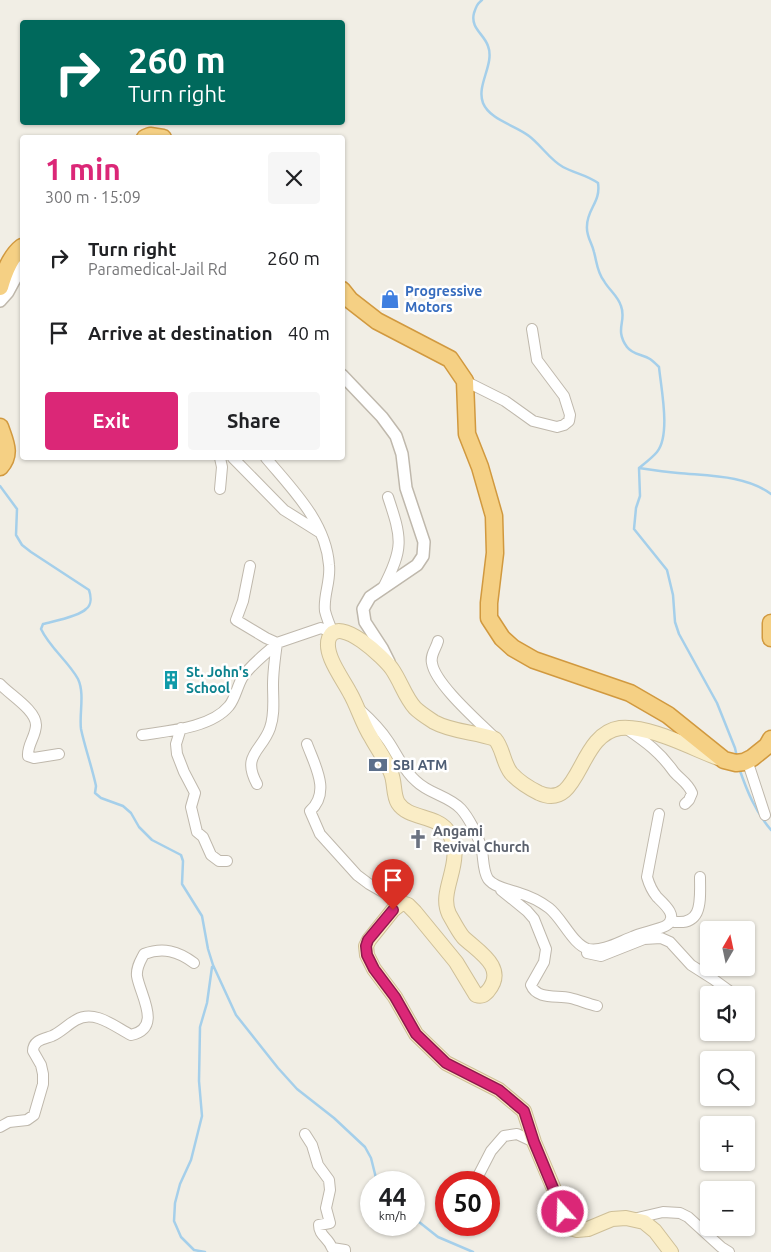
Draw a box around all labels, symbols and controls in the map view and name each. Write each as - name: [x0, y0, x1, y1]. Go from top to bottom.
- icon: right: [45, 40, 110, 105]
- text: 260 m: [128, 40, 226, 80]
- text: Turn right: [128, 81, 226, 106]
- text: 1 min: [45, 152, 121, 186]
- button: close: [268, 152, 320, 204]
- text: 300 m · 15:09: [45, 188, 141, 206]
- text: Turn right: [88, 238, 176, 260]
- icon: right: [45, 244, 73, 272]
- text: 260 m: [267, 247, 320, 269]
- text: Paramedical-Jail Rd: [88, 260, 227, 278]
- place label: Progressive Motors: [405, 283, 482, 315]
- shop icon: Progressive Motors: [379, 288, 401, 310]
- icon: arrive: [45, 319, 73, 347]
- text: Arrive at destination: [88, 322, 273, 344]
- text: 40 m: [288, 322, 330, 344]
- button: Exit: [45, 392, 178, 450]
- button: Share: [188, 392, 320, 450]
- place label: St. John's School: [186, 664, 249, 696]
- building icon: St. John's School: [160, 669, 182, 691]
- bank icon: SBI ATM: [367, 754, 389, 776]
- place label: SBI ATM: [393, 757, 447, 773]
- place label: Angami Revival Church: [433, 823, 530, 855]
- church icon: Angami Revival Church: [407, 828, 429, 850]
- pin: [372, 859, 414, 910]
- icon: arrive: [379, 866, 407, 894]
- north arrow: [700, 921, 755, 976]
- map controls: [700, 921, 755, 1236]
- button: sound: [700, 986, 755, 1041]
- button: search: [700, 1051, 755, 1106]
- button: +: [700, 1116, 755, 1171]
- speed limit sign: 50: [435, 1171, 500, 1236]
- button: −: [700, 1181, 755, 1236]
- text: 44: [378, 1183, 407, 1211]
- position arrow: [536, 1185, 588, 1237]
- text: km/h: [379, 1209, 406, 1222]

